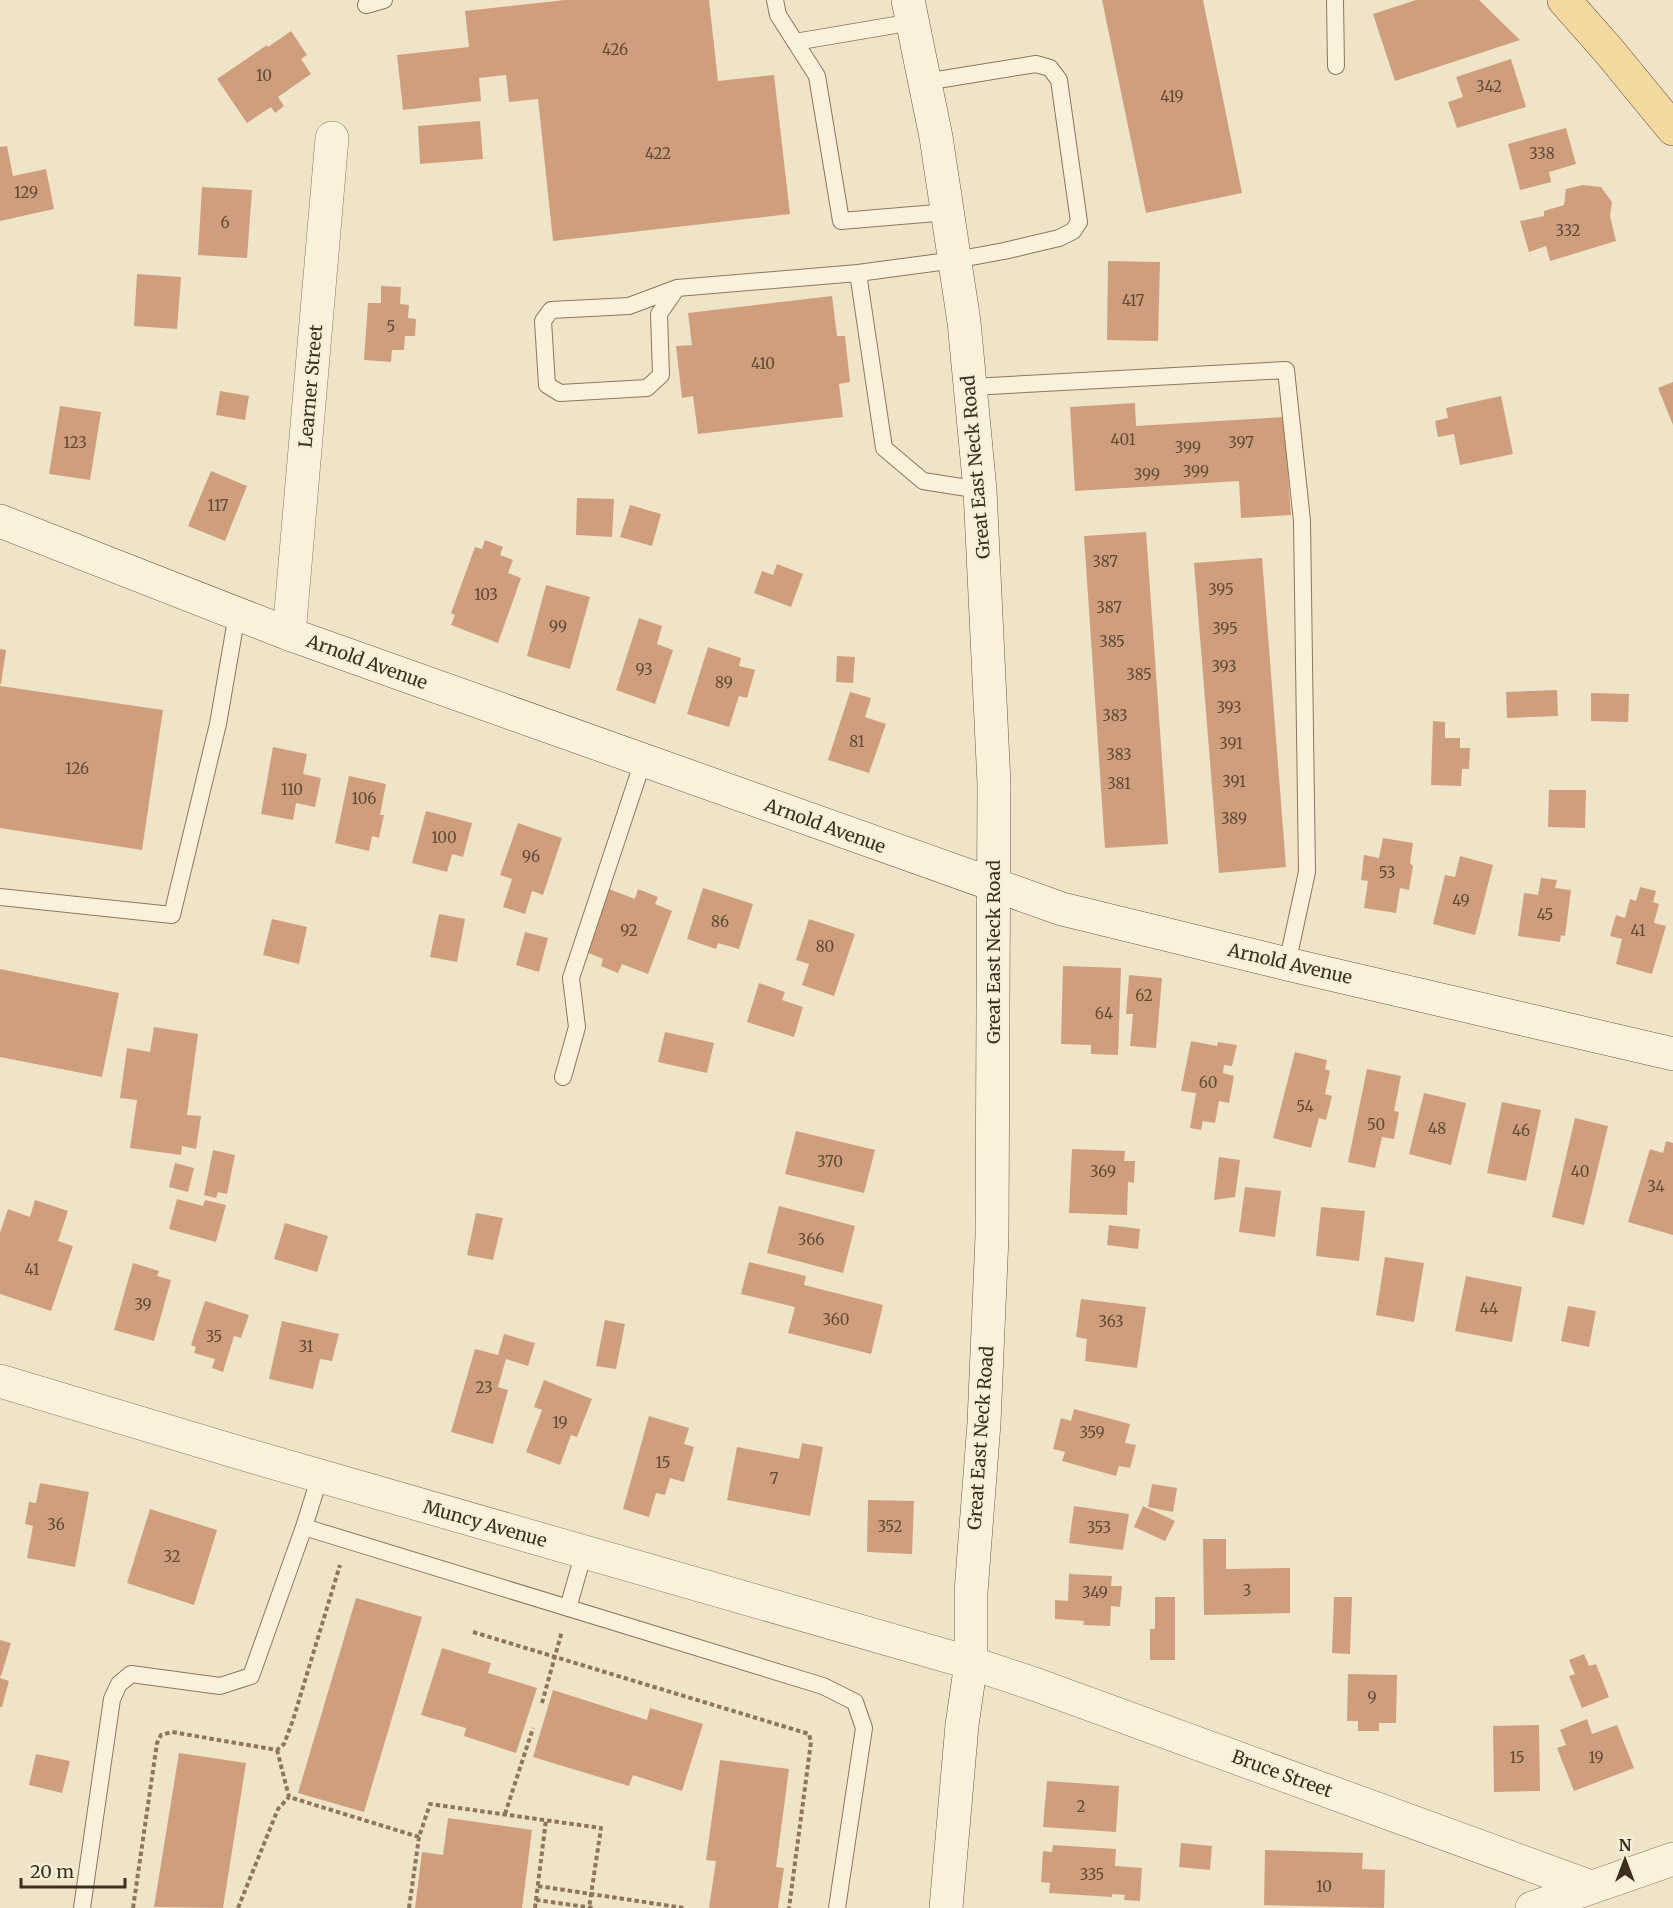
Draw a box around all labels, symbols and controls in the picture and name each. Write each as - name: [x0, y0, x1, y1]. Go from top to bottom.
- house number: 426: [602, 40, 628, 59]
- house number: 10: [256, 66, 272, 85]
- house number: 342: [1476, 77, 1502, 96]
- house number: 419: [1160, 87, 1184, 106]
- house number: 422: [645, 144, 671, 163]
- house number: 338: [1529, 144, 1555, 163]
- house number: 129: [14, 183, 38, 202]
- house number: 6: [220, 213, 230, 232]
- house number: 332: [1556, 221, 1581, 240]
- house number: 417: [1122, 291, 1145, 310]
- house number: 5: [387, 317, 395, 336]
- street label: Learner Street: [294, 323, 327, 449]
- house number: 410: [751, 354, 775, 373]
- street label: Great East Neck Road: [956, 374, 995, 560]
- house number: 401: [1111, 430, 1136, 449]
- house number: 123: [63, 433, 87, 452]
- house number: 397: [1228, 433, 1254, 452]
- house number: 399: [1175, 438, 1201, 457]
- house number: 399: [1183, 462, 1209, 481]
- house number: 399: [1134, 465, 1160, 484]
- house number: 117: [208, 496, 229, 515]
- house number: 387: [1092, 552, 1118, 571]
- house number: 395: [1208, 580, 1234, 599]
- house number: 103: [474, 585, 498, 604]
- house number: 387: [1096, 598, 1122, 617]
- house number: 99: [549, 617, 567, 636]
- house number: 395: [1212, 619, 1238, 638]
- street label: Arnold Avenue: [303, 629, 431, 694]
- house number: 385: [1099, 632, 1125, 651]
- house number: 393: [1211, 657, 1237, 676]
- house number: 93: [635, 660, 653, 679]
- house number: 385: [1126, 665, 1152, 684]
- house number: 89: [715, 673, 733, 692]
- house number: 393: [1216, 698, 1242, 717]
- house number: 383: [1102, 706, 1128, 725]
- house number: 81: [849, 732, 865, 751]
- house number: 391: [1219, 734, 1243, 753]
- house number: 383: [1106, 745, 1132, 764]
- house number: 126: [65, 759, 89, 778]
- house number: 391: [1222, 772, 1246, 791]
- house number: 381: [1107, 774, 1131, 793]
- house number: 110: [281, 780, 303, 799]
- house number: 106: [352, 789, 376, 808]
- street label: Arnold Avenue: [761, 793, 889, 858]
- house number: 389: [1221, 809, 1247, 828]
- house number: 100: [431, 828, 457, 847]
- house number: 96: [522, 847, 540, 866]
- street label: Great East Neck Road: [982, 860, 1005, 1044]
- house number: 53: [1379, 863, 1395, 882]
- house number: 49: [1452, 891, 1470, 910]
- house number: 45: [1537, 905, 1553, 924]
- house number: 86: [711, 912, 729, 931]
- house number: 92: [620, 921, 638, 940]
- house number: 41: [1631, 921, 1646, 940]
- house number: 80: [816, 937, 834, 956]
- street label: Arnold Avenue: [1225, 938, 1355, 989]
- house number: 62: [1135, 986, 1153, 1005]
- house number: 64: [1095, 1004, 1113, 1023]
- house number: 60: [1199, 1073, 1217, 1092]
- house number: 54: [1296, 1097, 1314, 1116]
- house number: 50: [1367, 1115, 1385, 1134]
- house number: 48: [1428, 1119, 1446, 1138]
- house number: 46: [1512, 1121, 1530, 1140]
- house number: 370: [817, 1152, 843, 1171]
- house number: 369: [1090, 1162, 1116, 1181]
- house number: 40: [1571, 1162, 1589, 1181]
- house number: 34: [1647, 1177, 1665, 1196]
- house number: 366: [798, 1230, 824, 1249]
- house number: 41: [25, 1260, 40, 1279]
- house number: 39: [134, 1295, 152, 1314]
- house number: 44: [1480, 1299, 1498, 1318]
- house number: 360: [822, 1310, 850, 1329]
- house number: 363: [1098, 1312, 1124, 1331]
- house number: 35: [206, 1327, 222, 1346]
- house number: 31: [299, 1337, 314, 1356]
- street label: Great East Neck Road: [963, 1345, 998, 1531]
- house number: 23: [476, 1378, 492, 1397]
- house number: 19: [552, 1413, 568, 1432]
- house number: 359: [1079, 1423, 1105, 1442]
- house number: 15: [655, 1453, 671, 1472]
- house number: 7: [770, 1469, 779, 1488]
- street label: Muncy Avenue: [421, 1495, 550, 1552]
- house number: 36: [47, 1515, 65, 1534]
- house number: 352: [878, 1517, 902, 1536]
- house number: 353: [1087, 1518, 1111, 1537]
- house number: 32: [163, 1547, 181, 1566]
- house number: 3: [1243, 1581, 1251, 1600]
- house number: 349: [1082, 1583, 1108, 1602]
- house number: 9: [1367, 1688, 1377, 1707]
- street label: Bruce Street: [1229, 1745, 1336, 1802]
- house number: 15: [1509, 1748, 1525, 1767]
- house number: 19: [1588, 1748, 1604, 1767]
- house number: 2: [1077, 1797, 1086, 1816]
- north arrow: [1595, 1830, 1655, 1890]
- text: N: [1619, 1835, 1632, 1855]
- scale bar: [21, 1851, 124, 1889]
- text: 20 m: [30, 1860, 74, 1883]
- house number: 335: [1080, 1865, 1104, 1884]
- house number: 10: [1316, 1877, 1332, 1896]

